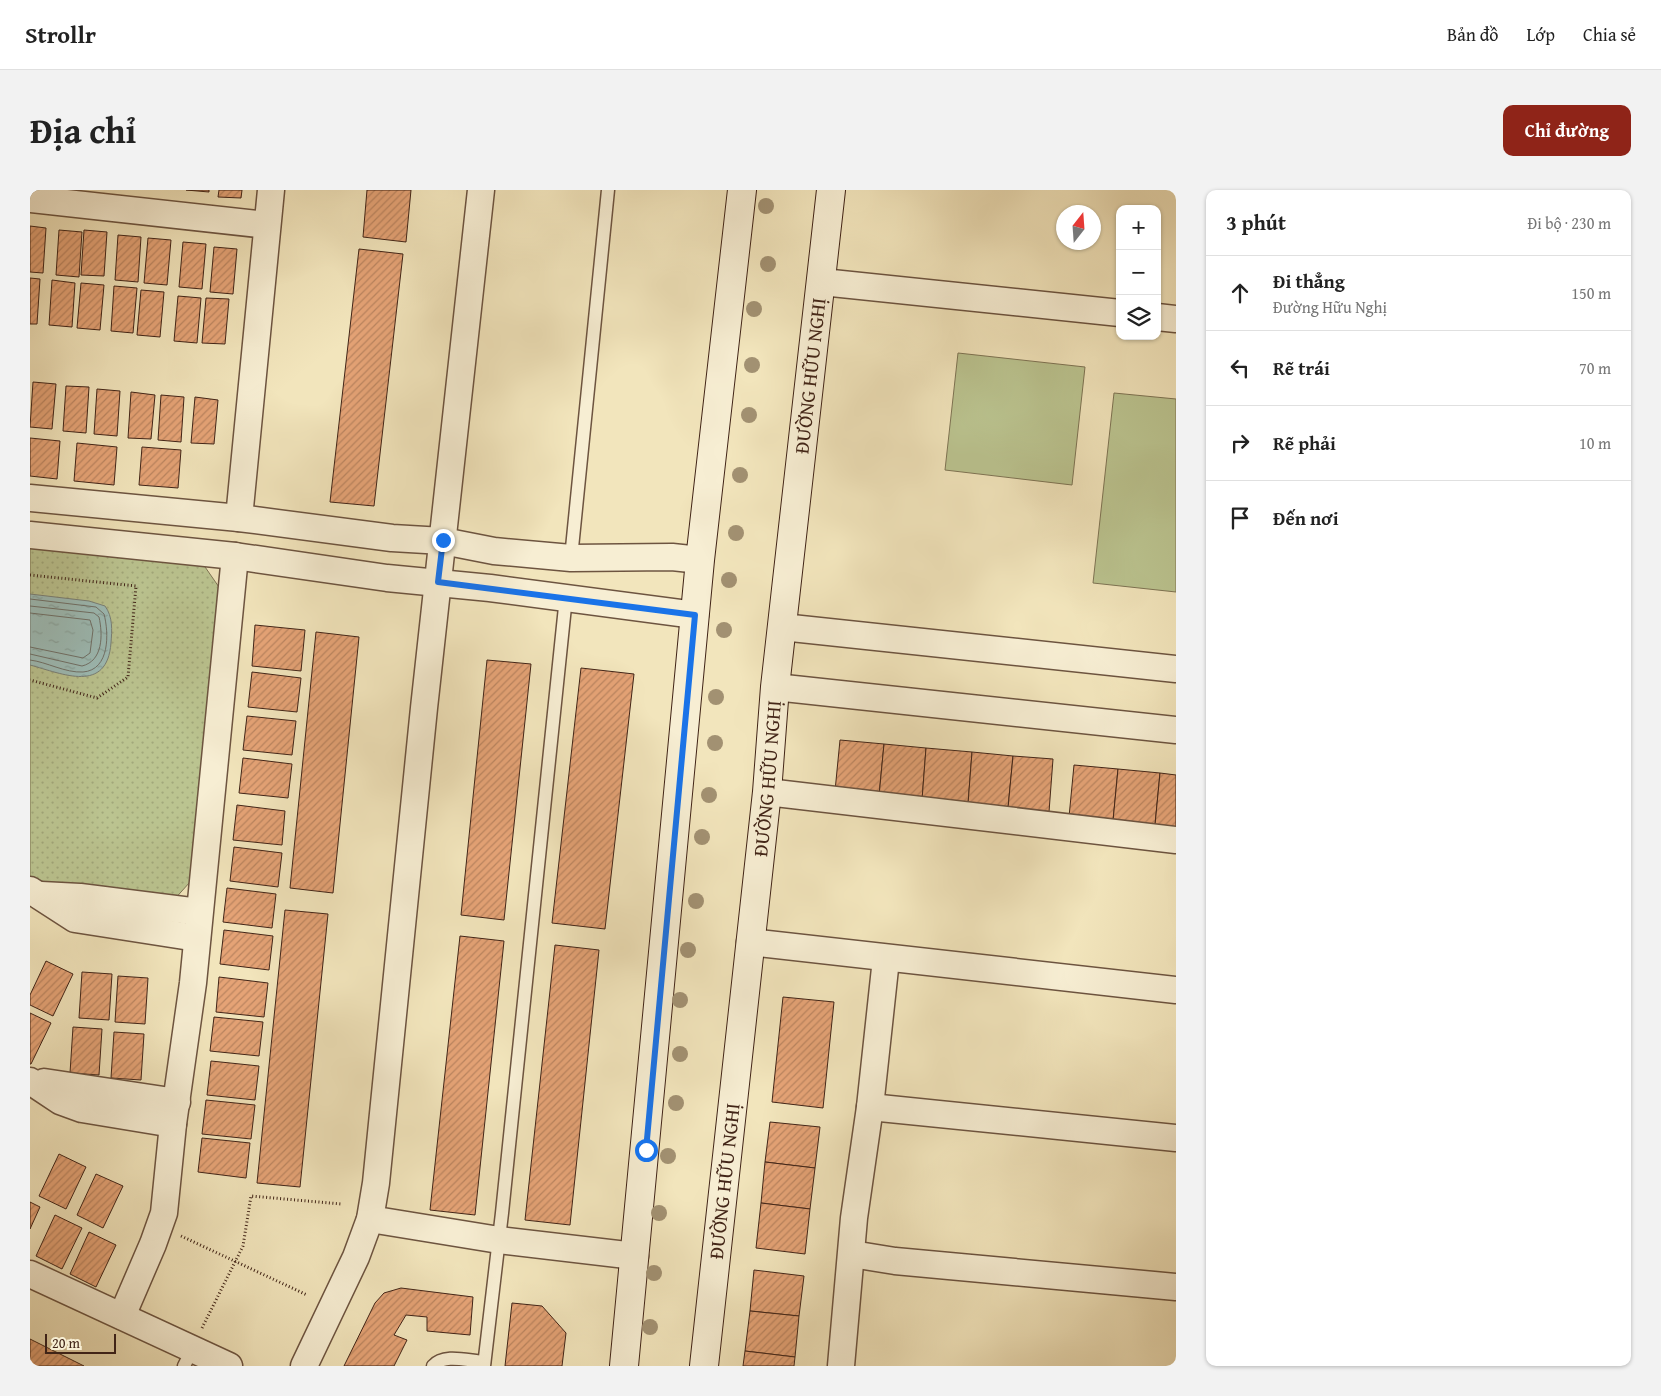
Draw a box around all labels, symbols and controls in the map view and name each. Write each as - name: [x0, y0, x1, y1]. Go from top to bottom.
- text: Strollr: [25, 17, 96, 52]
- text: Bản đồ: [1447, 21, 1499, 48]
- text: Lớp: [1527, 21, 1555, 48]
- text: Chia sẻ: [1583, 21, 1636, 48]
- text: Địa chỉ: [30, 105, 136, 156]
- button: Chỉ đường: [1503, 105, 1631, 156]
- north arrow: [1056, 205, 1101, 250]
- map controls: [1116, 205, 1161, 340]
- button: +: [1116, 205, 1161, 250]
- text: 3 phút: [1226, 207, 1286, 238]
- text: Đi bộ · 230 m: [1527, 211, 1611, 235]
- button: −: [1116, 250, 1161, 295]
- text: Đi thẳng: [1273, 267, 1345, 295]
- icon: ahead: [1226, 279, 1254, 307]
- text: 150 m: [1571, 281, 1611, 305]
- button: layers: [1116, 295, 1161, 340]
- text: Đường Hữu Nghị: [1273, 295, 1387, 319]
- street label: ĐƯỜNG HỮU NGHỊ: [786, 296, 833, 455]
- icon: left: [1226, 354, 1254, 382]
- text: Rẽ trái: [1273, 354, 1330, 382]
- text: 70 m: [1579, 356, 1611, 380]
- icon: right: [1226, 429, 1254, 457]
- text: Rẽ phải: [1273, 429, 1336, 457]
- text: 10 m: [1579, 431, 1611, 455]
- icon: arrive: [1226, 504, 1254, 532]
- text: Đến nơi: [1273, 504, 1339, 532]
- route end: [432, 529, 455, 552]
- street label: ĐƯỜNG HỮU NGHỊ: [745, 699, 788, 858]
- street label: ĐƯỜNG HỮU NGHỊ: [701, 1102, 747, 1261]
- route start: [635, 1139, 658, 1162]
- scale bar: [45, 1331, 116, 1354]
- text: 20 m: [52, 1333, 80, 1353]

